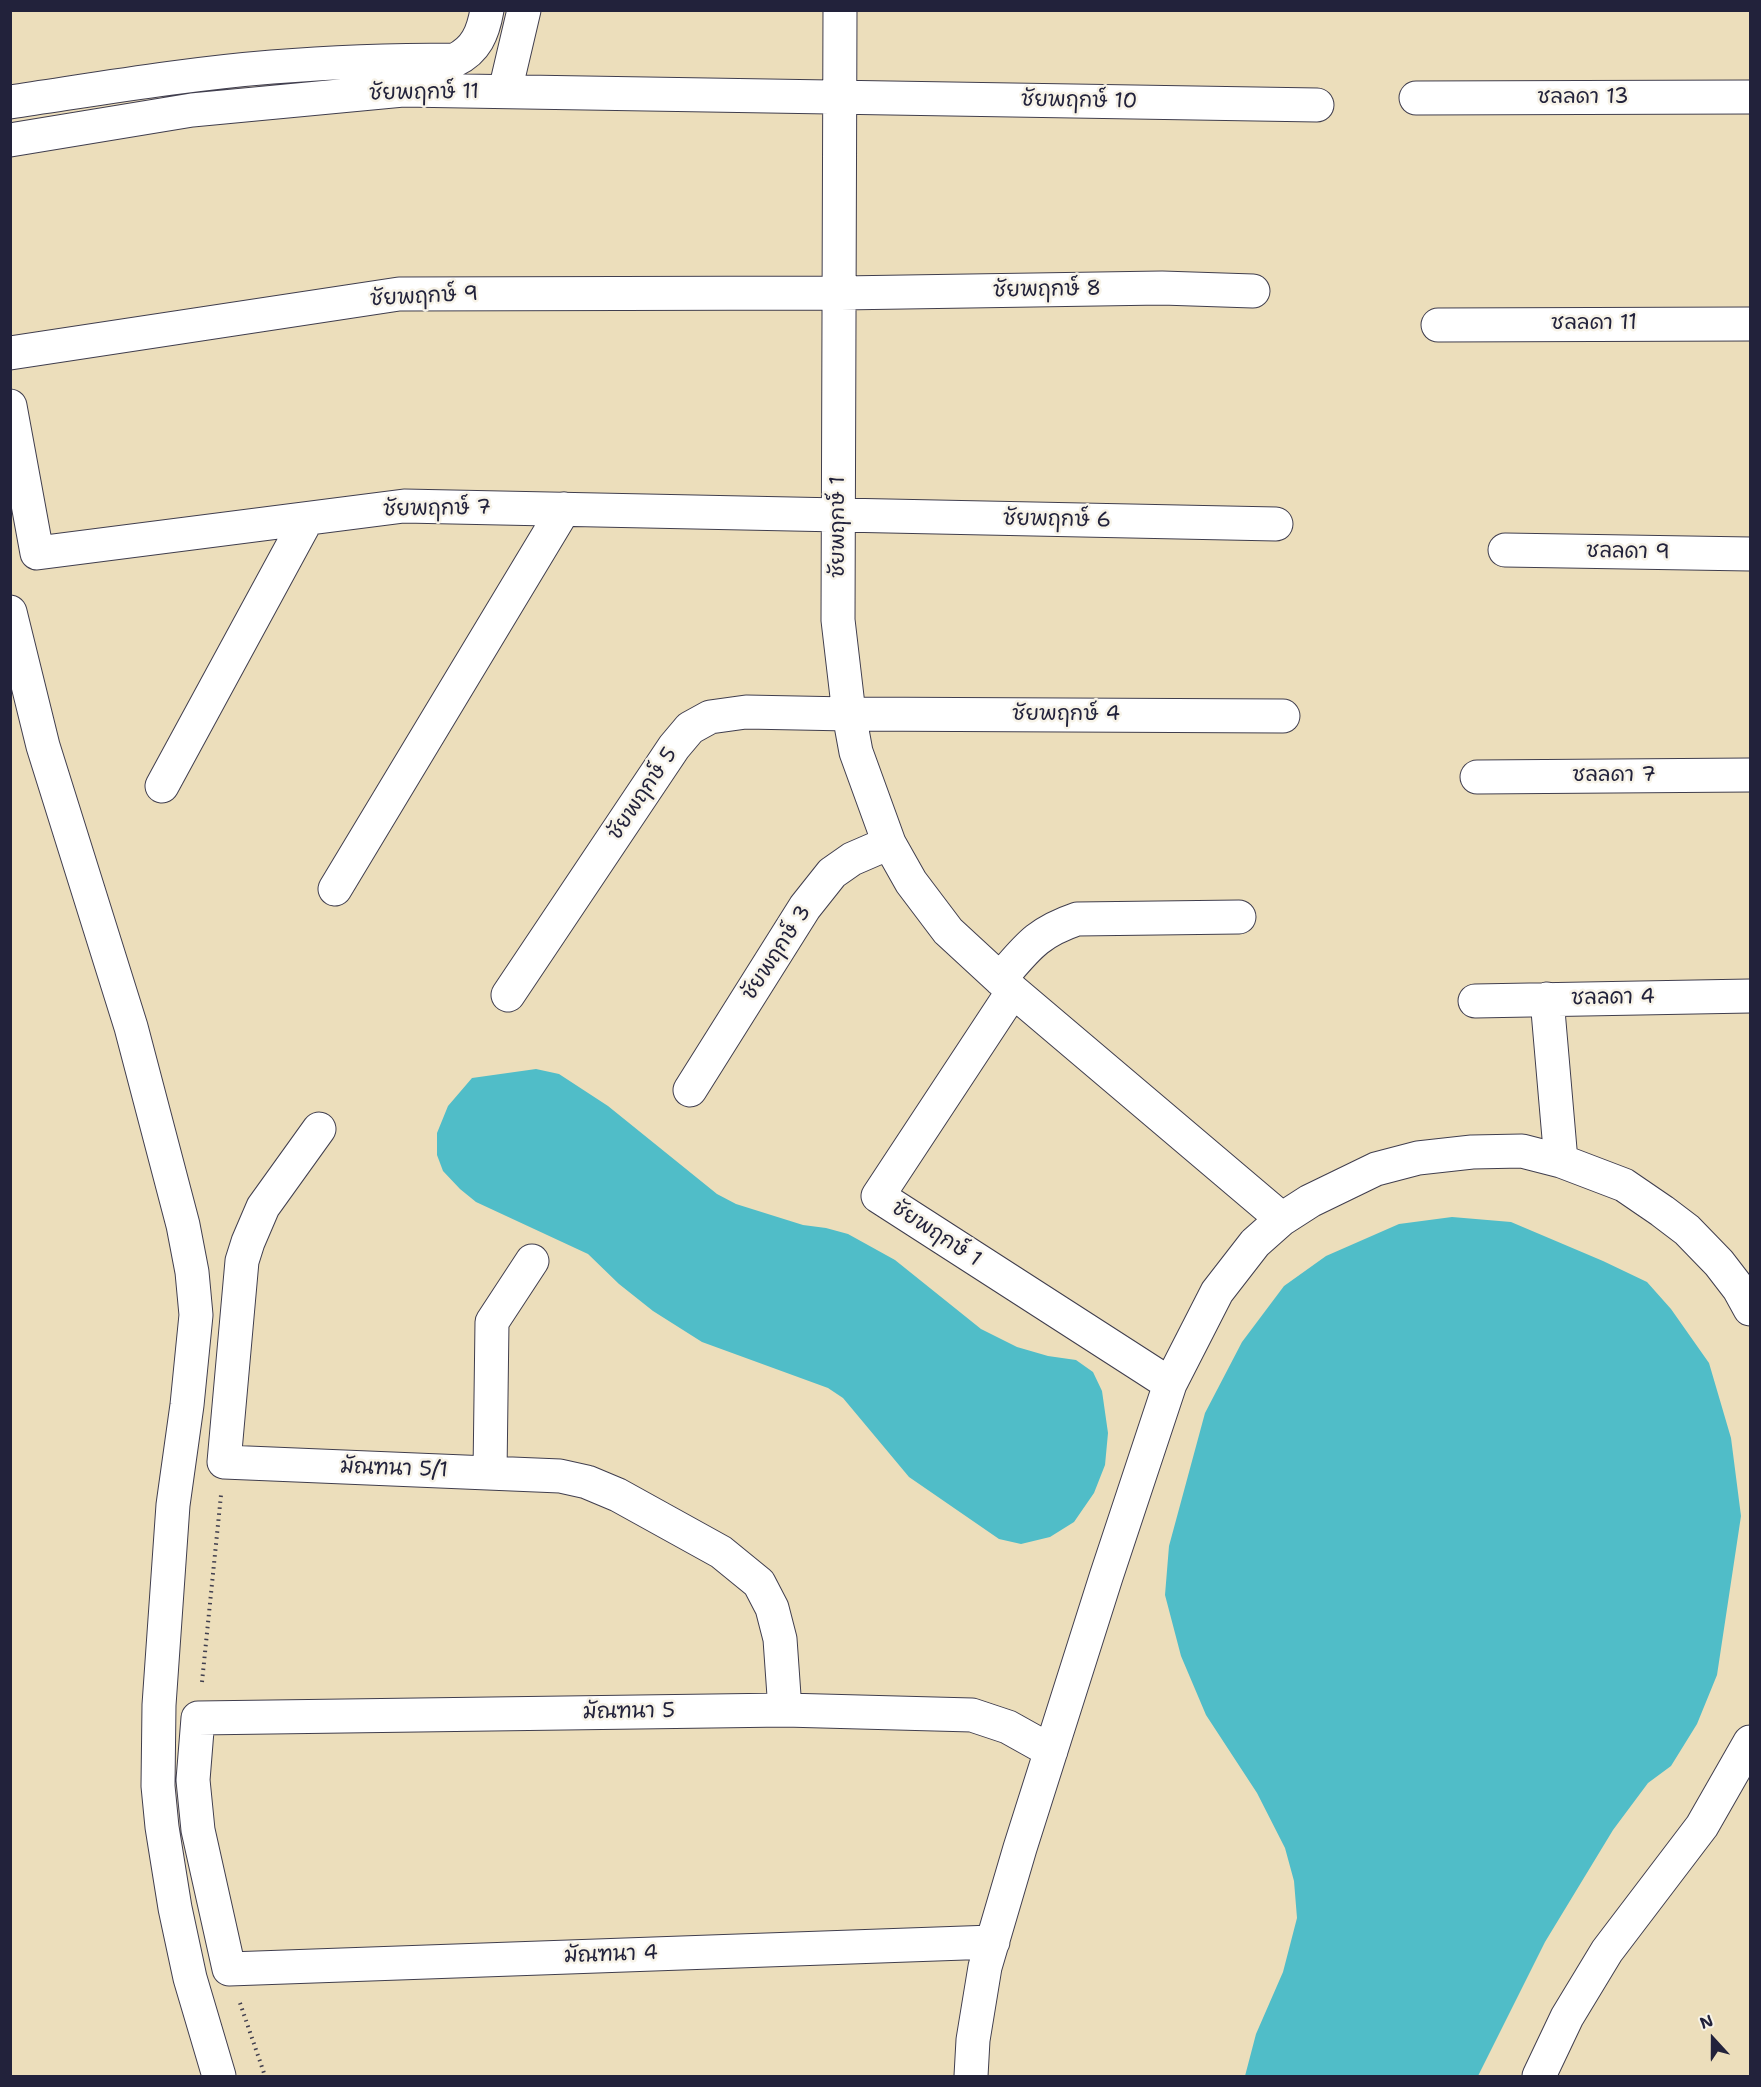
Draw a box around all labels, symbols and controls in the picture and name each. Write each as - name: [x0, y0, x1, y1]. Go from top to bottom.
- street label: ชัยพฤกษ์ 11: [369, 79, 479, 107]
- street label: ชลลดา 13: [1537, 85, 1629, 111]
- street label: ชัยพฤกษ์ 10: [1021, 87, 1137, 115]
- street label: ชัยพฤกษ์ 8: [993, 276, 1101, 304]
- street label: ชัยพฤกษ์ 9: [369, 282, 479, 312]
- street label: ชลลดา 11: [1551, 311, 1637, 337]
- street label: ชัยพฤกษ์ 1: [826, 476, 852, 578]
- street label: ชัยพฤกษ์ 7: [383, 495, 491, 523]
- street label: ชัยพฤกษ์ 6: [1003, 506, 1111, 534]
- street label: ชลลดา 9: [1586, 539, 1670, 565]
- street label: ชัยพฤกษ์ 4: [1012, 702, 1120, 728]
- street label: ชัยพฤกษ์ 5: [603, 743, 683, 845]
- street label: ชลลดา 7: [1572, 763, 1656, 789]
- street label: ชัยพฤกษ์ 3: [737, 901, 817, 1005]
- street label: ชลลดา 4: [1571, 985, 1655, 1011]
- street label: ชัยพฤกษ์ 1: [886, 1196, 986, 1272]
- street label: มัณฑนา 5/1: [340, 1455, 448, 1483]
- street label: มัณฑนา 5: [583, 1699, 675, 1725]
- street label: มัณฑนา 4: [564, 1941, 658, 1969]
- north arrow: [1683, 2009, 1743, 2069]
- text: N: [1697, 2010, 1716, 2034]

